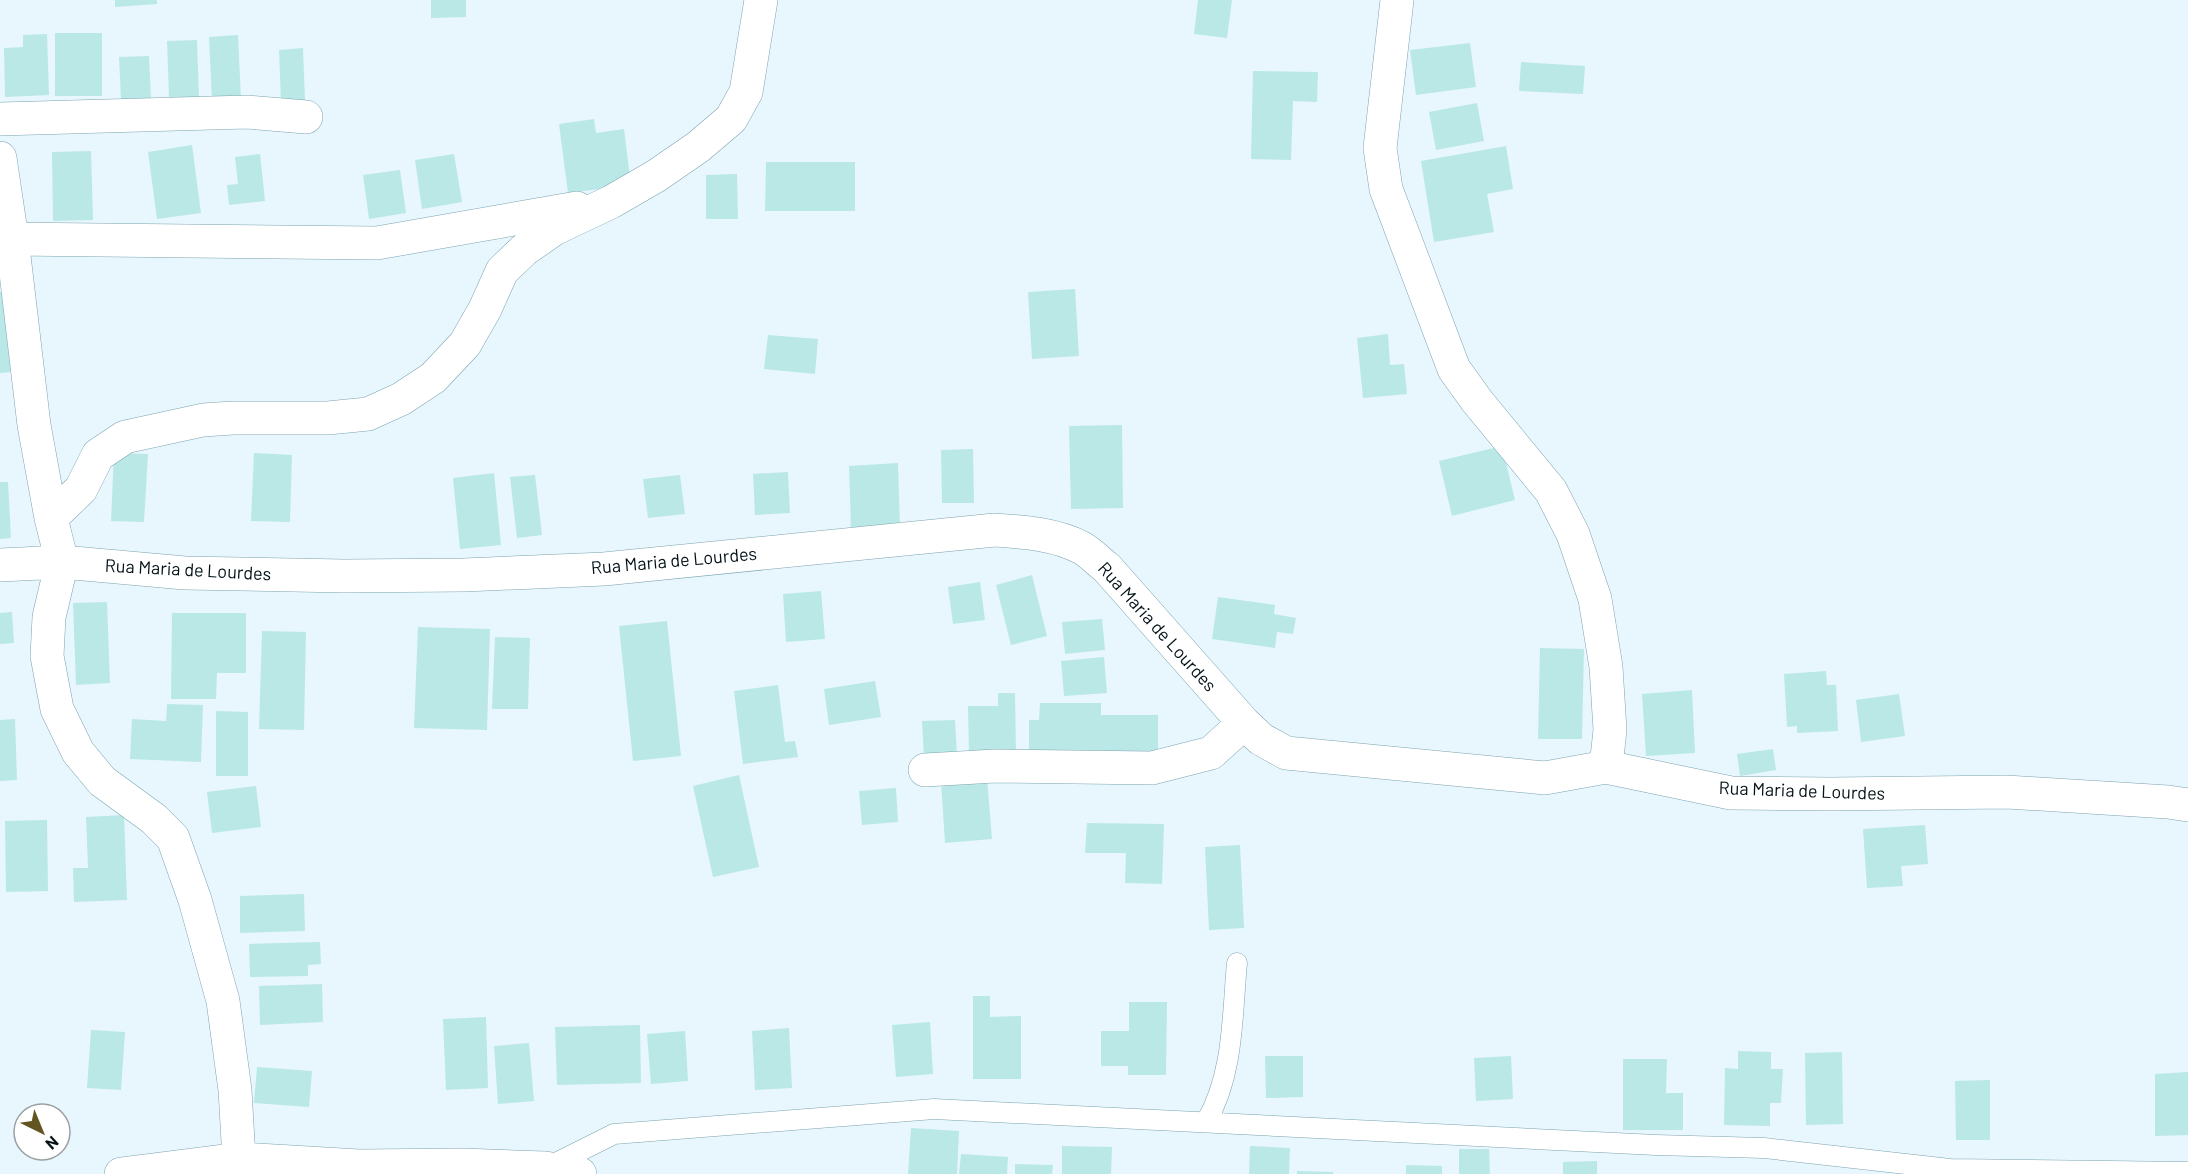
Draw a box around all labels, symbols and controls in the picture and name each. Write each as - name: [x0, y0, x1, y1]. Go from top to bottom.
- street label: Rua Maria de Lourdes: [590, 542, 758, 578]
- street label: Rua Maria de Lourdes: [104, 554, 272, 584]
- street label: Rua Maria de Lourdes: [1094, 557, 1222, 696]
- street label: Rua Maria de Lourdes: [1718, 776, 1886, 804]
- north arrow: [12, 1102, 72, 1162]
- text: N: [42, 1133, 63, 1154]

